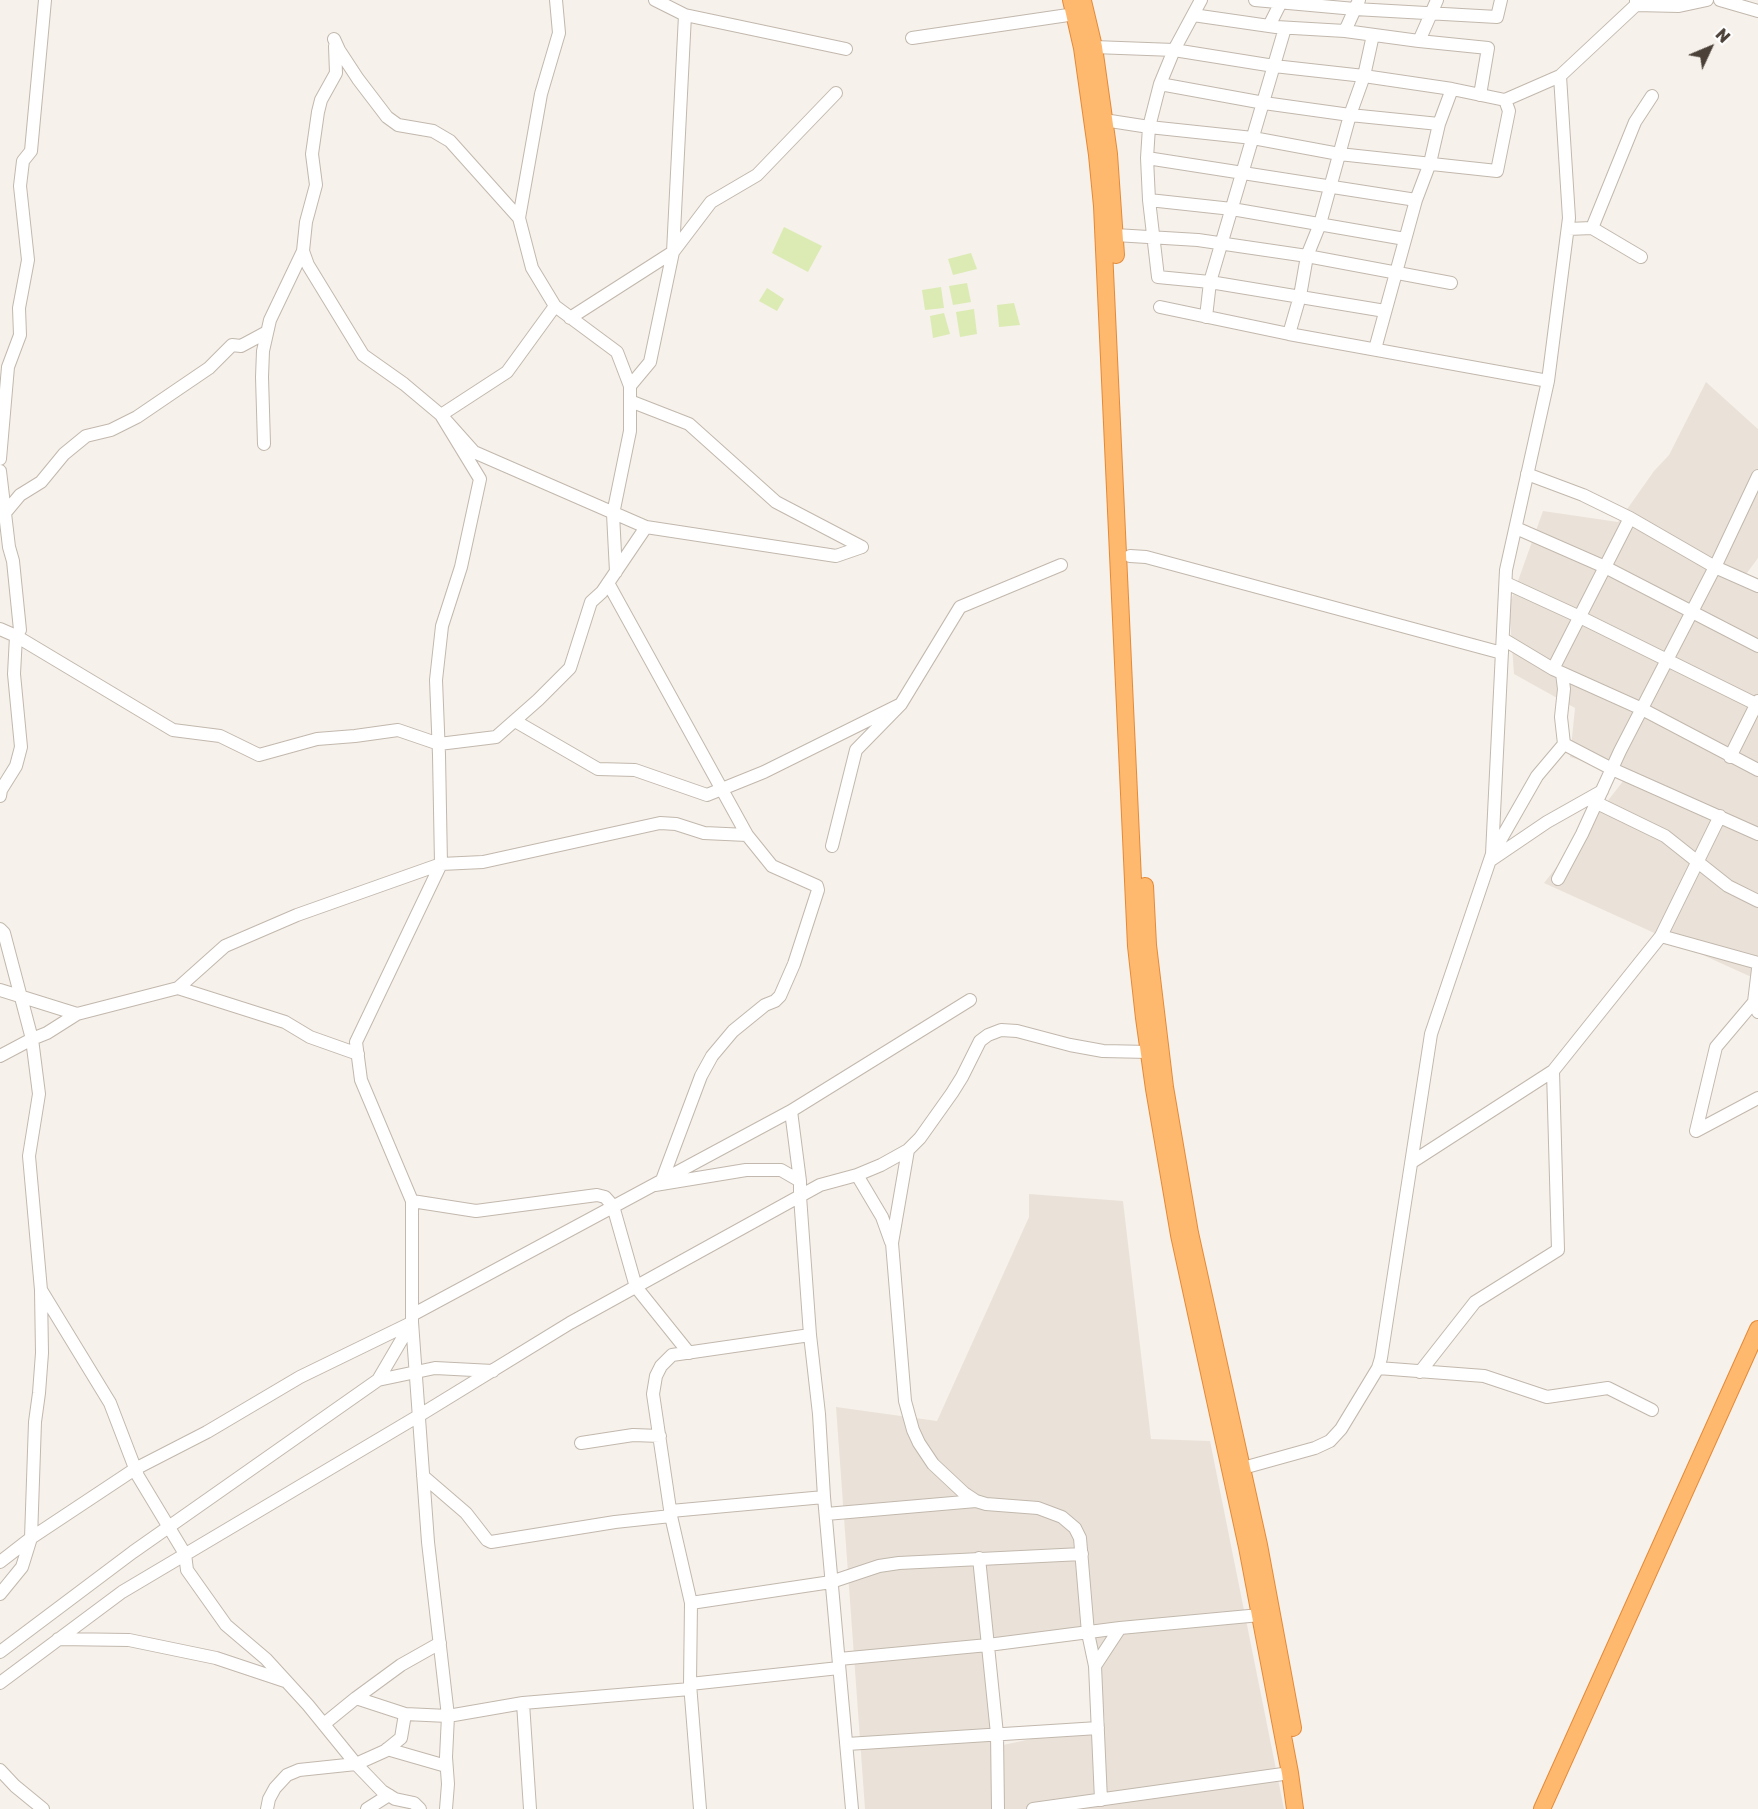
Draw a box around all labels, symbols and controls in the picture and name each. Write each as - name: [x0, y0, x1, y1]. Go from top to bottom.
- north arrow: [1680, 18, 1740, 78]
- text: N: [1712, 24, 1734, 47]

